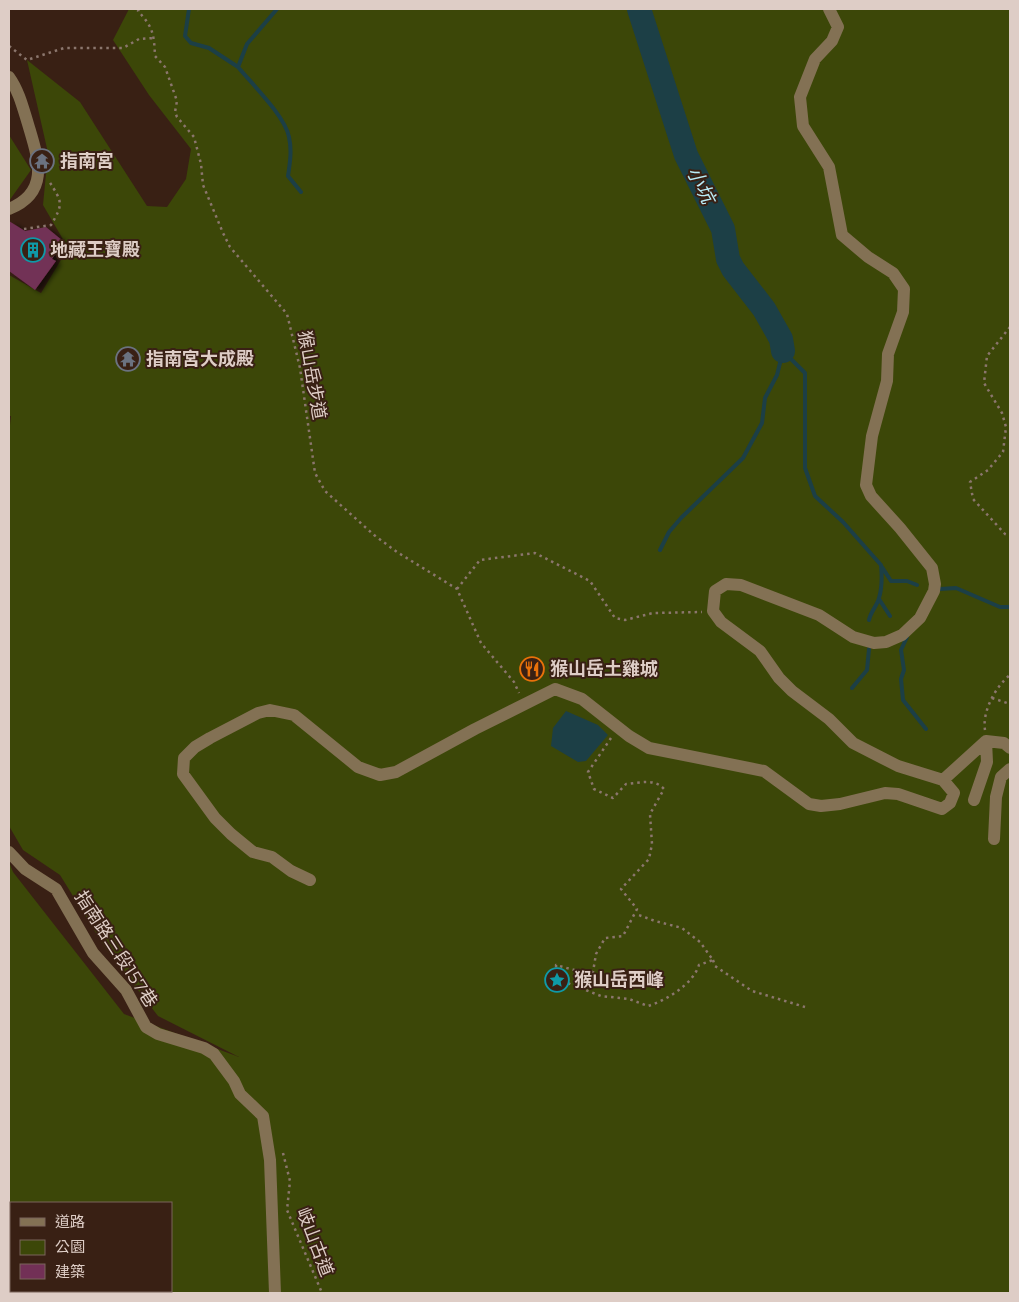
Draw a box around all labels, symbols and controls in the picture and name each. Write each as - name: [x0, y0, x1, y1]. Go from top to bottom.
- temple icon: 指南宮: [29, 148, 55, 174]
- place label: 指南宮: [60, 150, 114, 172]
- water label: 小坑: [682, 163, 721, 210]
- building icon: 地藏王寶殿: [20, 237, 46, 263]
- place label: 地藏王寶殿: [50, 239, 140, 261]
- street label: 猴山岳步道: [293, 329, 331, 421]
- temple icon: 指南宮大成殿: [115, 346, 141, 372]
- place label: 指南宮大成殿: [146, 348, 254, 370]
- restaurant icon: 猴山岳土雞城: [519, 656, 545, 682]
- place label: 猴山岳土雞城: [550, 658, 658, 680]
- street label: 指南路三段157巷: [70, 886, 162, 1012]
- place icon: 猴山岳西峰: [544, 967, 570, 993]
- place label: 猴山岳西峰: [574, 969, 664, 991]
- legend: [10, 1202, 172, 1292]
- street label: 岐山古道: [292, 1204, 338, 1280]
- text: 道路: [55, 1212, 85, 1231]
- text: 公園: [55, 1237, 85, 1256]
- text: 建築: [55, 1262, 85, 1281]

